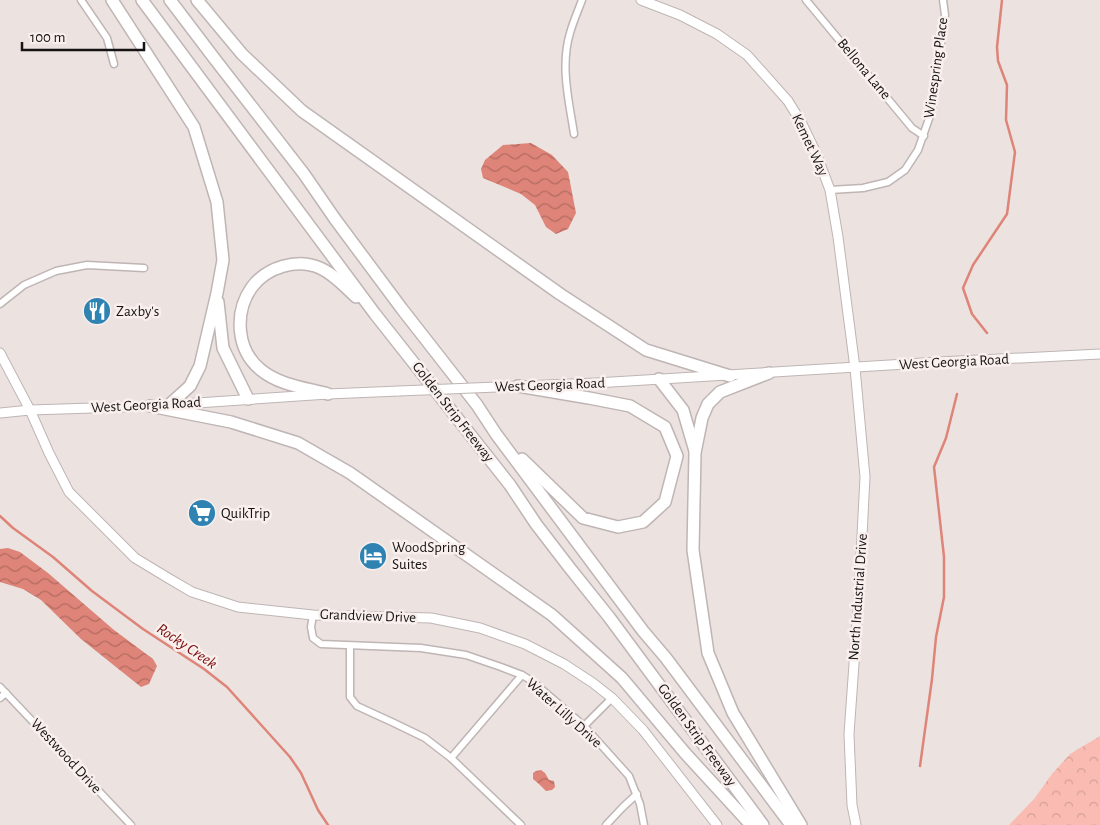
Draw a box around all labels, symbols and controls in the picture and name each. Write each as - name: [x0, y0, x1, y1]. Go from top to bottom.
- street label: Winespring Place: [921, 16, 951, 119]
- scale bar: [22, 20, 145, 52]
- text: 100 m: [30, 30, 65, 45]
- street label: Bellona Lane: [834, 36, 894, 102]
- street label: Kemet Way: [789, 112, 831, 179]
- restaurant icon: Zaxby's: [82, 296, 112, 326]
- place label: Zaxby's: [116, 304, 159, 319]
- street label: West Georgia Road: [899, 352, 1010, 372]
- street label: Golden Strip Freeway: [409, 359, 497, 465]
- street label: West Georgia Road: [495, 376, 606, 394]
- street label: West Georgia Road: [91, 395, 202, 415]
- supermarket icon: QuikTrip: [187, 498, 217, 528]
- place label: QuikTrip: [221, 506, 270, 521]
- street label: North Industrial Drive: [846, 533, 870, 661]
- place label: WoodSpring Suites: [392, 540, 466, 572]
- hotel icon: WoodSpring Suites: [358, 541, 388, 571]
- street label: Grandview Drive: [320, 607, 416, 625]
- water label: Rocky Creek: [154, 620, 220, 672]
- street label: Water Lilly Drive: [523, 675, 605, 751]
- street label: Golden Strip Freeway: [655, 681, 739, 790]
- street label: Westwood Drive: [28, 716, 104, 796]

